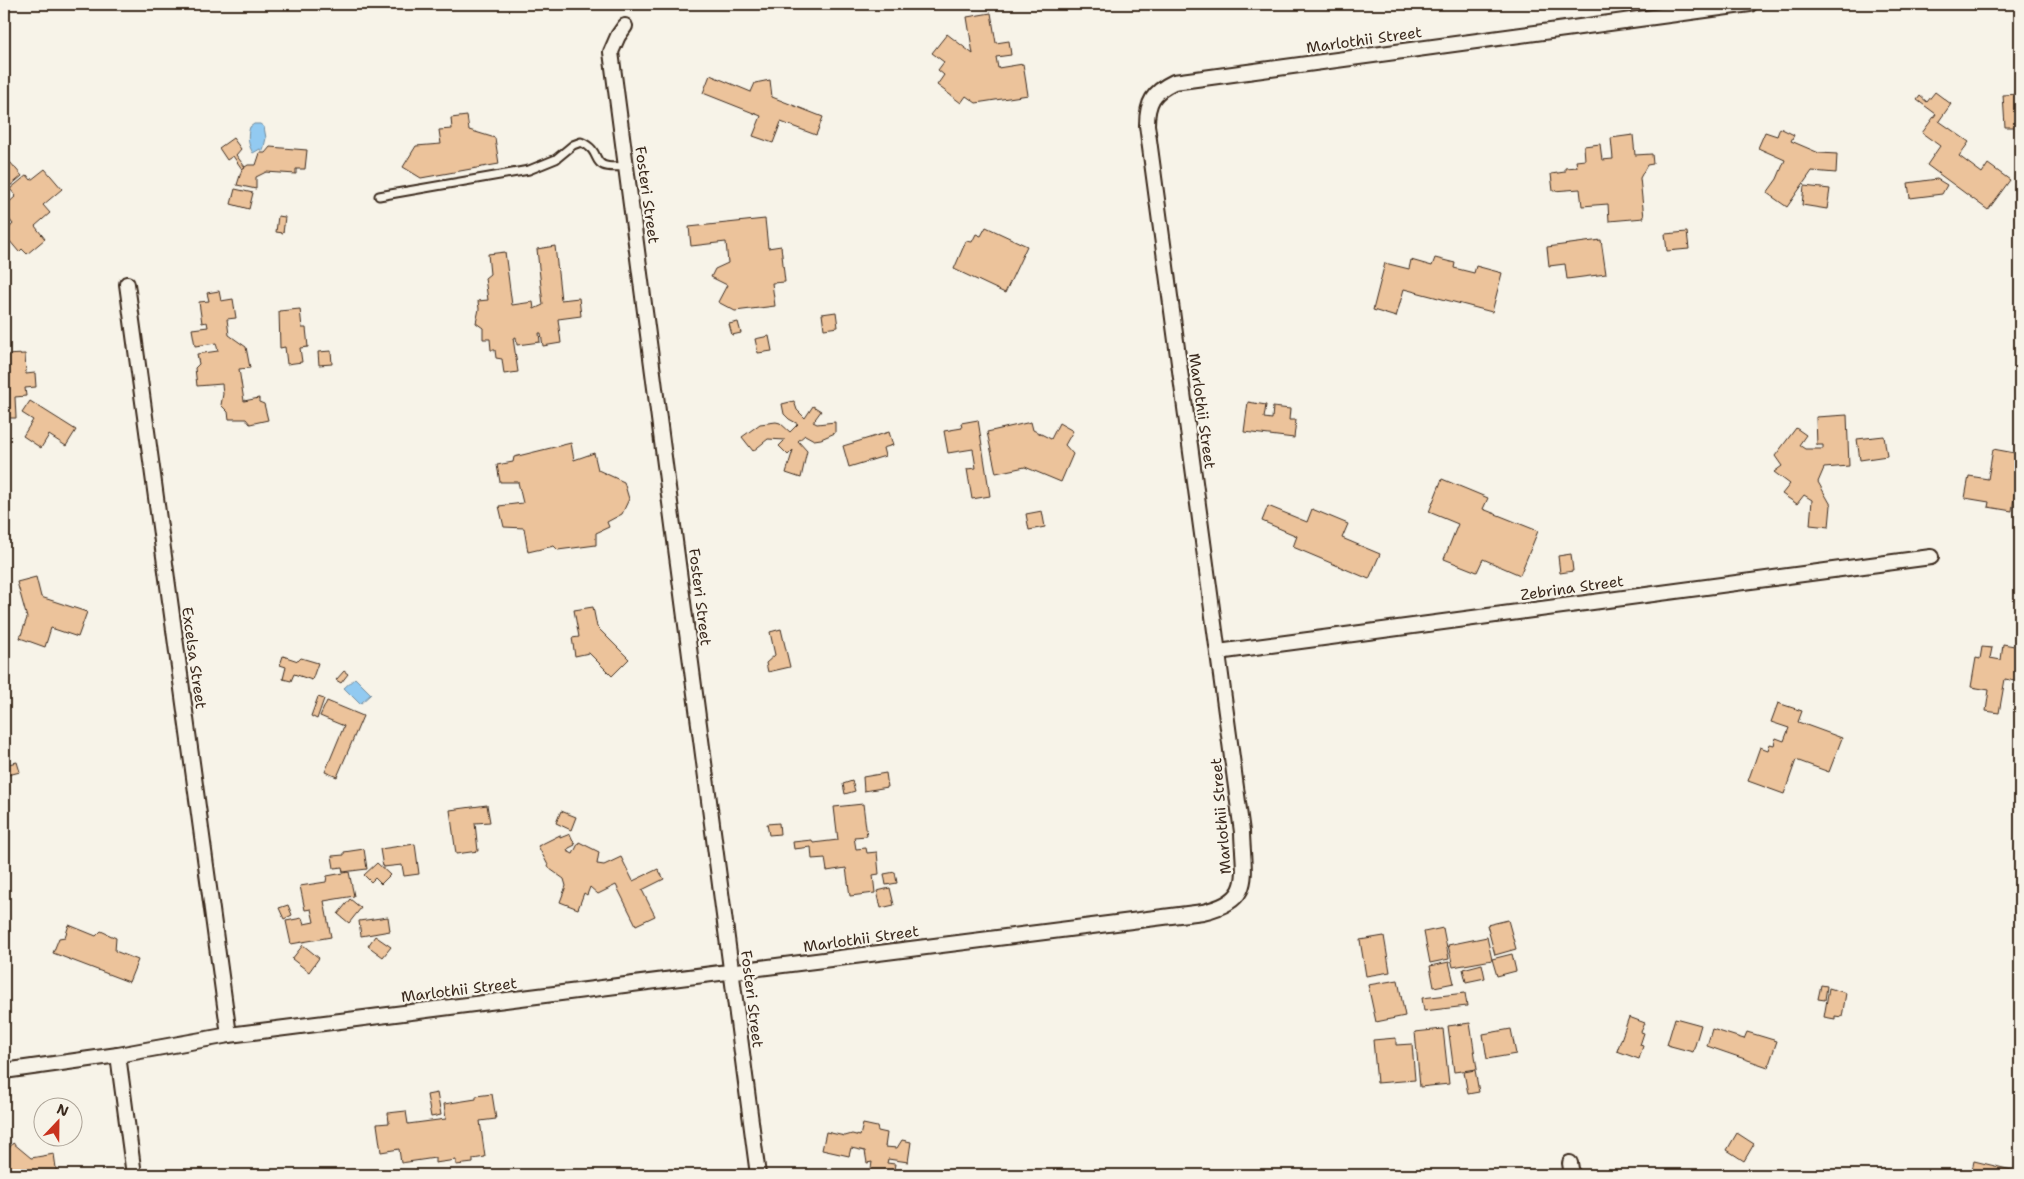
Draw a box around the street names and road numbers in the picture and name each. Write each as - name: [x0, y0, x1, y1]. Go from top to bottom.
- street label: Marlothii Street: [1305, 22, 1423, 58]
- street label: Fosteri Street: [630, 145, 664, 245]
- street label: Marlothii Street: [1184, 352, 1220, 470]
- street label: Fosteri Street: [684, 547, 716, 647]
- street label: Zebrina Street: [1519, 571, 1625, 605]
- street label: Excelsa Street: [177, 606, 211, 710]
- street label: Marlothii Street: [1206, 757, 1236, 875]
- street label: Marlothii Street: [802, 921, 920, 957]
- street label: Fosteri Street: [736, 949, 768, 1049]
- street label: Marlothii Street: [400, 973, 518, 1007]

